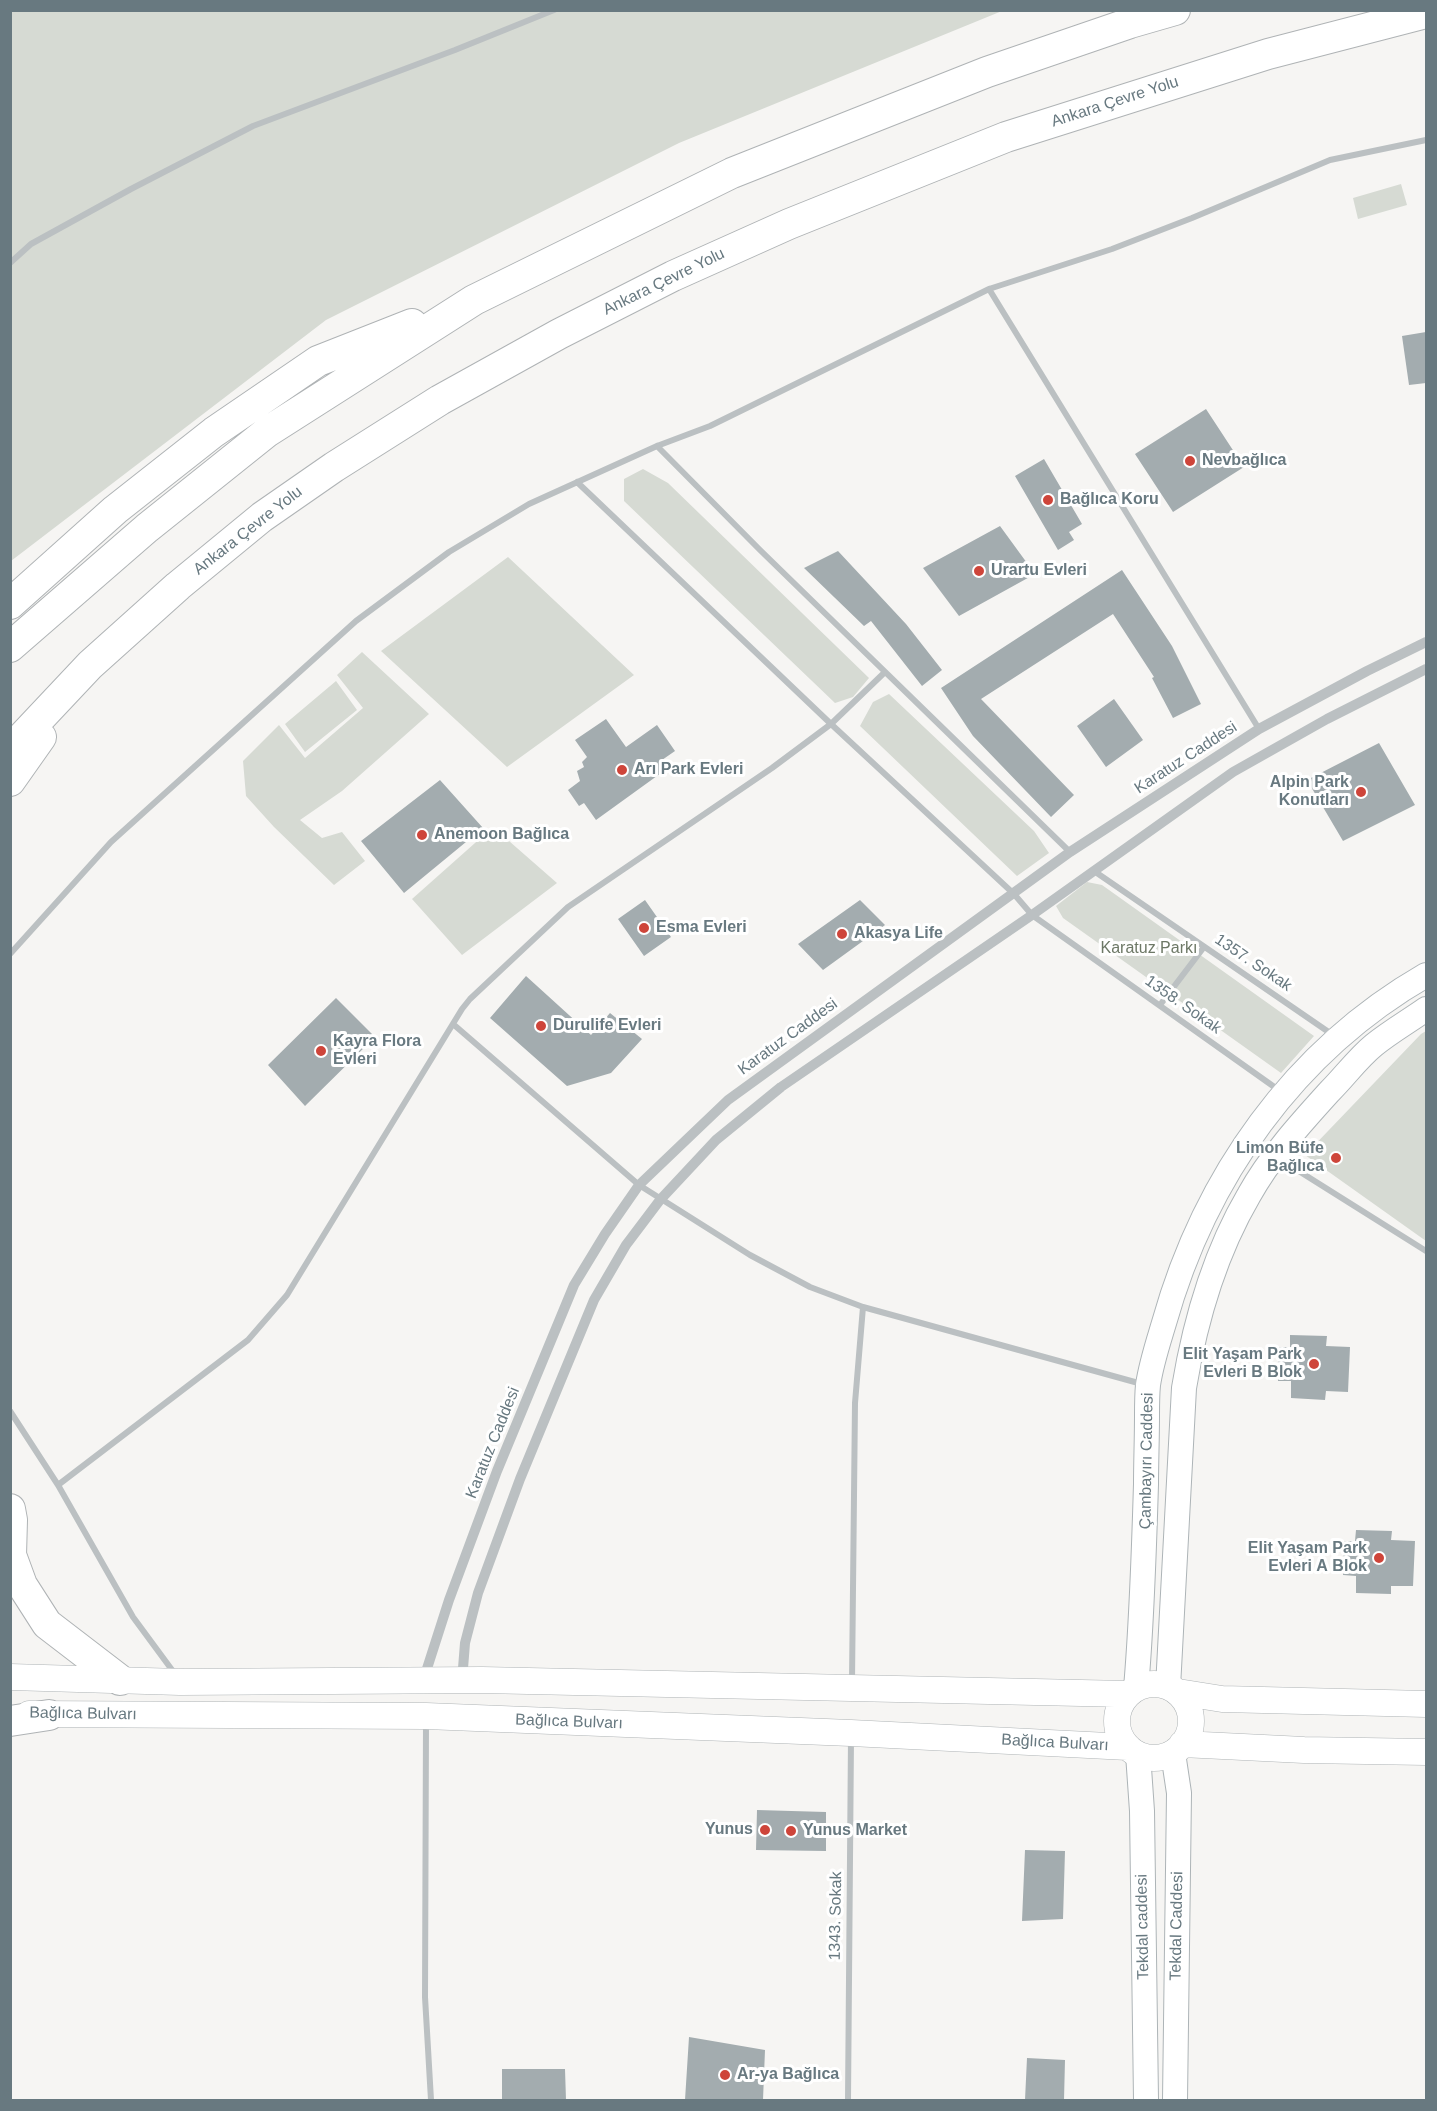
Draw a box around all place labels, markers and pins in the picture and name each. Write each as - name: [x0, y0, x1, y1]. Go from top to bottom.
- place label: Nevbağlıca: [1202, 451, 1286, 471]
- marker: Nevbağlıca: [1183, 454, 1197, 468]
- place label: Bağlıca Koru: [1060, 490, 1159, 510]
- marker: Bağlıca Koru: [1041, 493, 1055, 507]
- place label: Urartu Evleri: [991, 561, 1087, 581]
- marker: Urartu Evleri: [972, 564, 986, 578]
- place label: Arı Park Evleri: [634, 760, 743, 780]
- marker: Arı Park Evleri: [615, 763, 629, 777]
- place label: Alpin Park Konutları: [1270, 773, 1349, 811]
- marker: Alpin Park Konutları: [1354, 785, 1368, 799]
- place label: Anemoon Bağlıca: [434, 825, 569, 845]
- marker: Anemoon Bağlıca: [415, 828, 429, 842]
- place label: Esma Evleri: [656, 918, 747, 938]
- marker: Esma Evleri: [637, 921, 651, 935]
- place label: Akasya Life: [854, 924, 943, 944]
- marker: Akasya Life: [835, 927, 849, 941]
- place label: Durulife Evleri: [553, 1016, 661, 1036]
- marker: Durulife Evleri: [534, 1019, 548, 1033]
- place label: Kayra Flora Evleri: [333, 1032, 421, 1070]
- marker: Kayra Flora Evleri: [314, 1044, 328, 1058]
- place label: Limon Büfe Bağlıca: [1236, 1139, 1324, 1177]
- marker: Limon Büfe Bağlıca: [1329, 1151, 1343, 1165]
- place label: Elit Yaşam Park Evleri B Blok: [1183, 1345, 1302, 1383]
- marker: Elit Yaşam Park Evleri B Blok: [1307, 1357, 1321, 1371]
- place label: Elit Yaşam Park Evleri A Blok: [1248, 1539, 1367, 1577]
- marker: Elit Yaşam Park Evleri A Blok: [1372, 1551, 1386, 1565]
- place label: Yunus: [705, 1820, 753, 1840]
- place label: Yunus Market: [803, 1821, 907, 1841]
- marker: Yunus: [758, 1823, 772, 1837]
- marker: Yunus Market: [784, 1824, 798, 1838]
- place label: Ar-ya Bağlıca: [737, 2065, 839, 2085]
- marker: Ar-ya Bağlıca: [718, 2068, 732, 2082]

